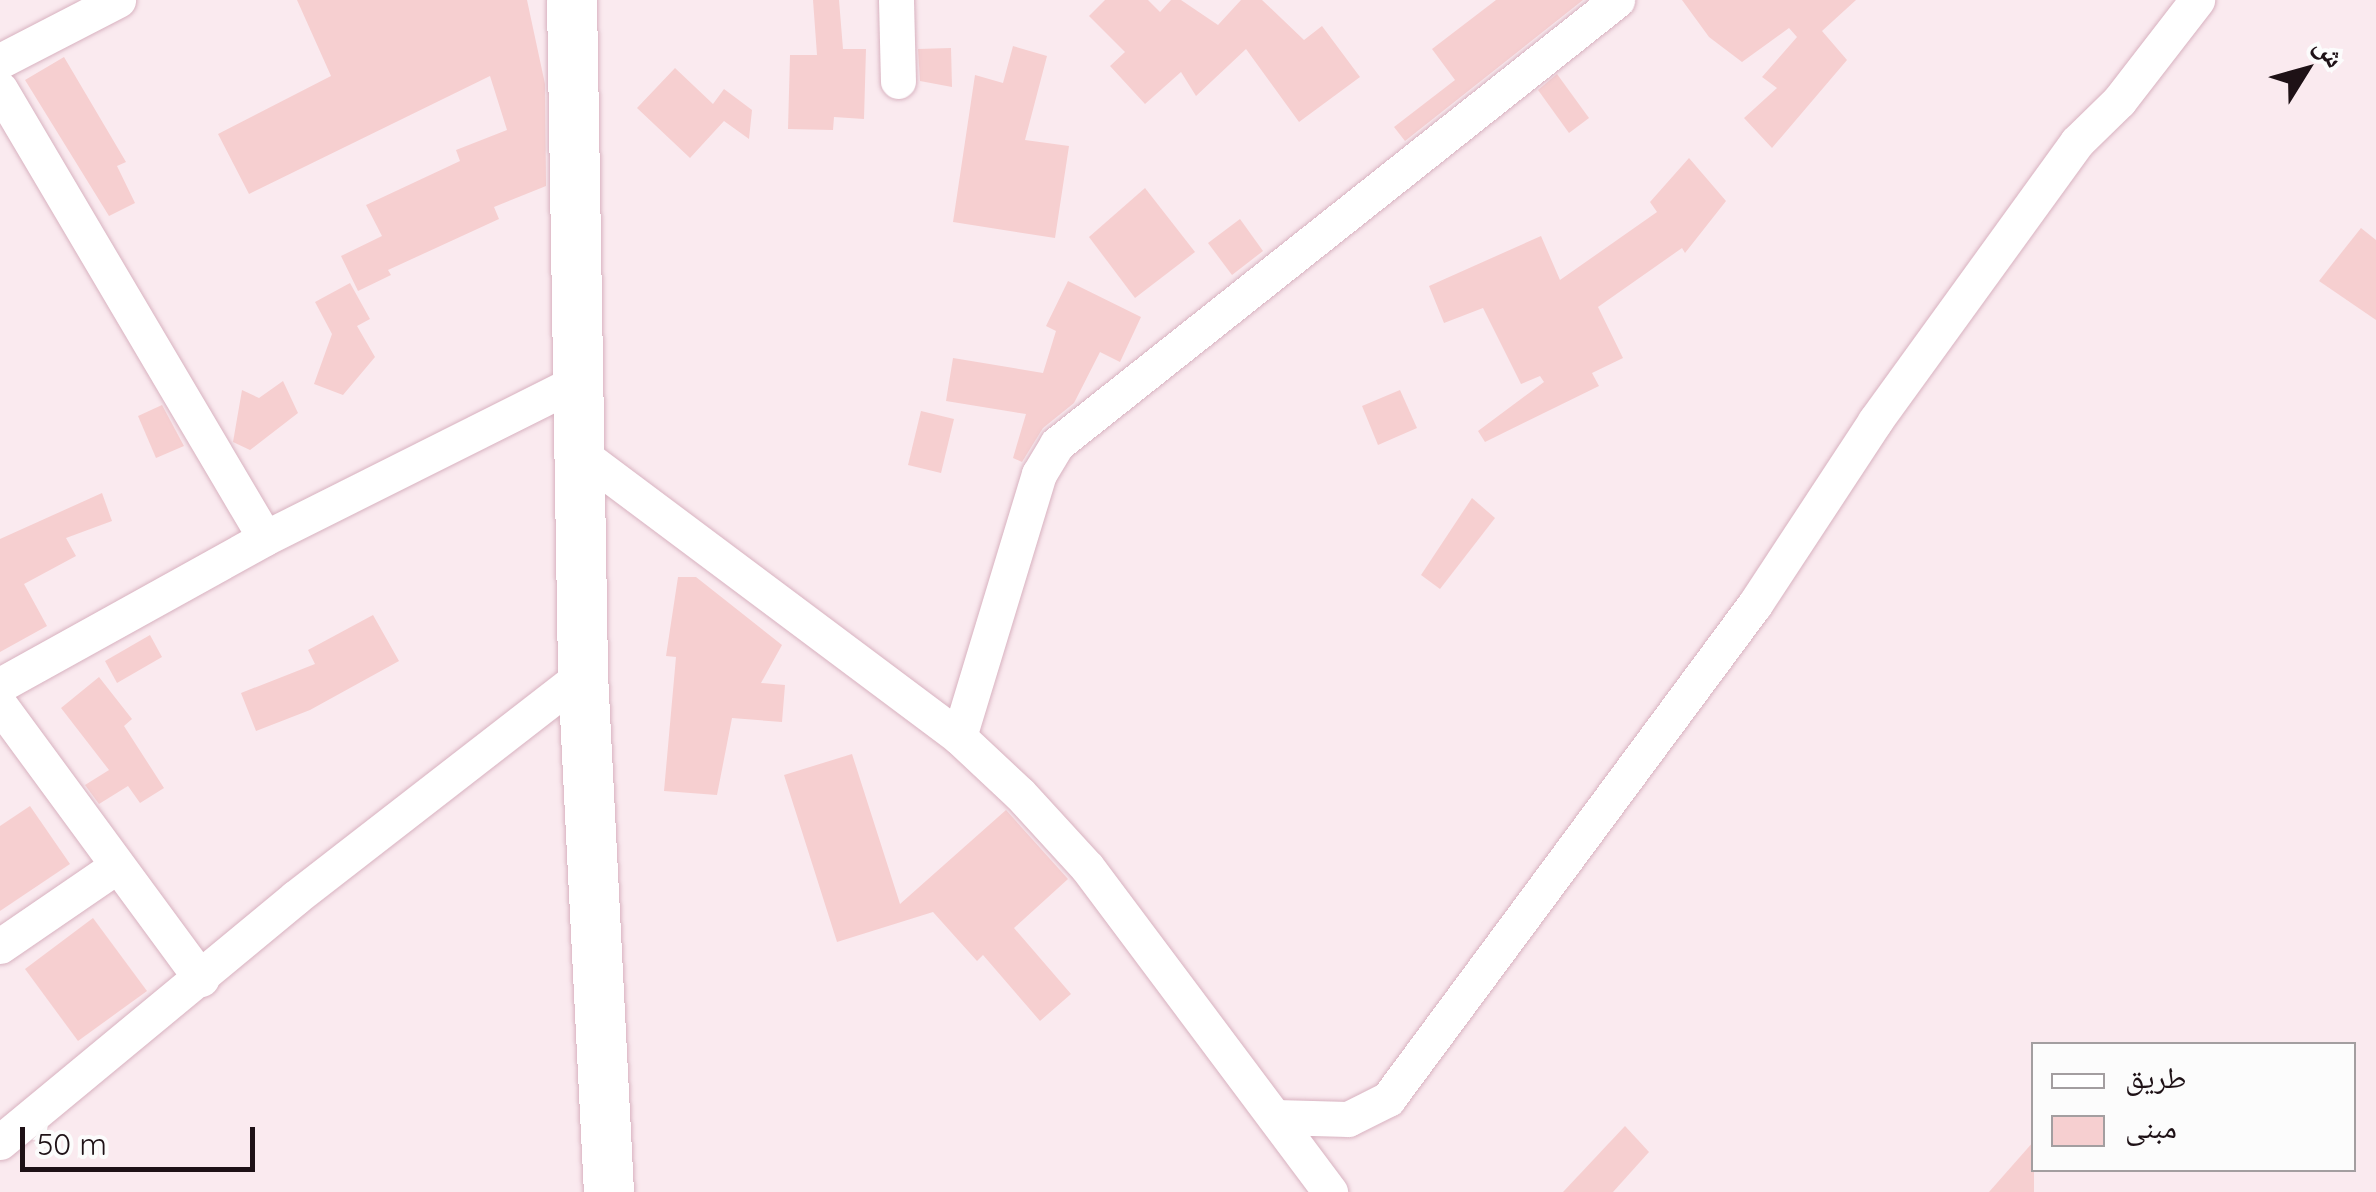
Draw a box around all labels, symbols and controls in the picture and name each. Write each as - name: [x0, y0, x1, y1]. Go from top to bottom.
- north arrow: [2256, 20, 2356, 120]
- text: ش: [2307, 29, 2353, 74]
- legend: [2031, 1042, 2356, 1172]
- text: طريق: [2125, 1058, 2186, 1096]
- scale bar: [25, 1107, 260, 1169]
- text: مبنى: [2125, 1108, 2177, 1146]
- text: 50 m: [37, 1125, 107, 1163]

